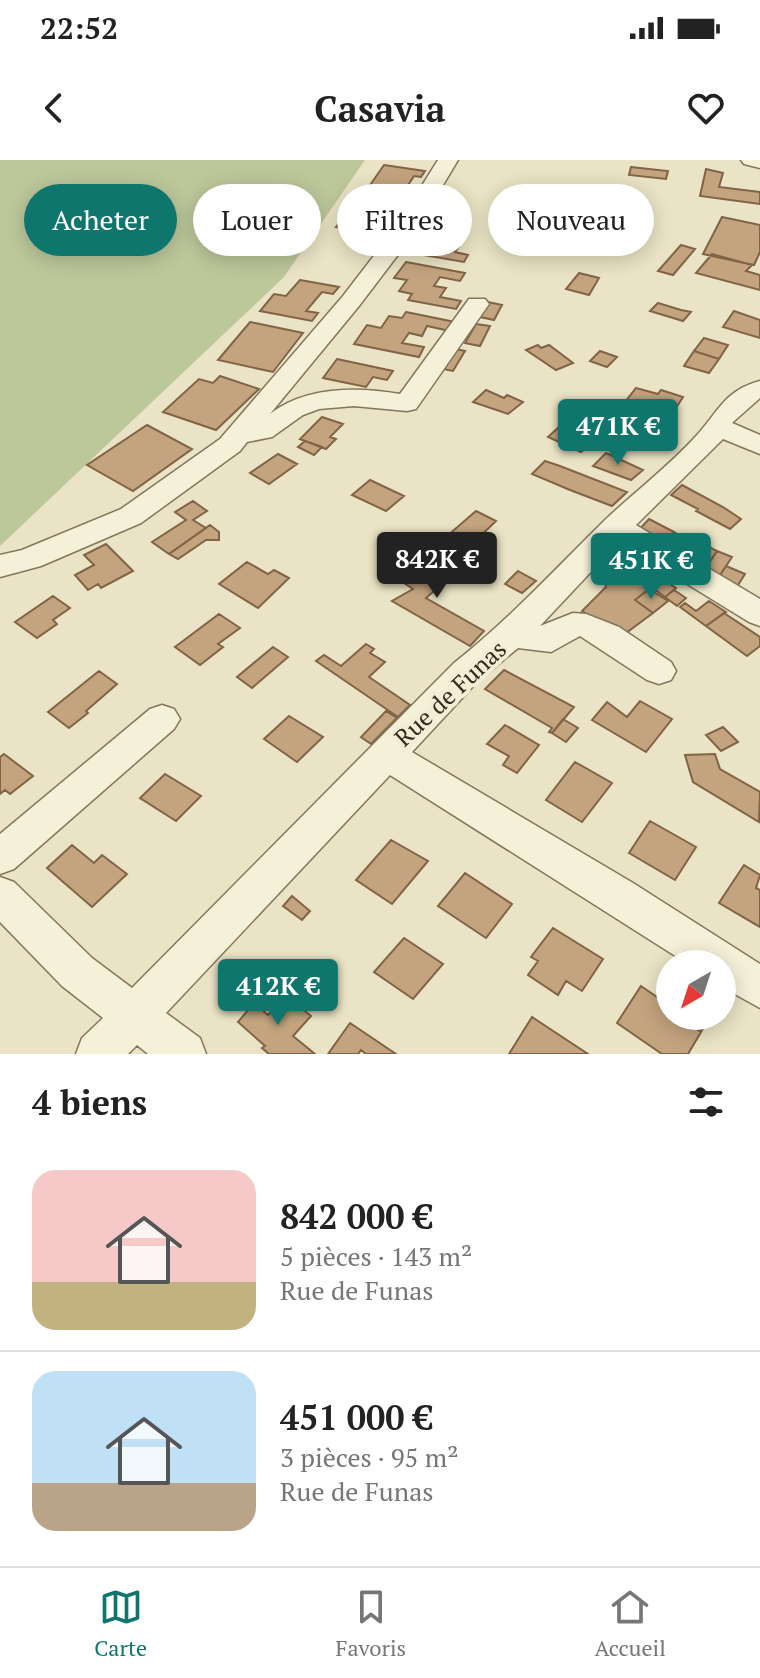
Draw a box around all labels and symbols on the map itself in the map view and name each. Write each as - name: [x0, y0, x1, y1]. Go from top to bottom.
- pin: 471K €: [553, 399, 683, 467]
- pin: 842K €: [372, 532, 502, 600]
- pin: 451K €: [586, 533, 716, 601]
- street label: Rue de Funas: [387, 633, 513, 753]
- north arrow: [656, 950, 736, 1030]
- pin: 412K €: [213, 959, 343, 1027]

